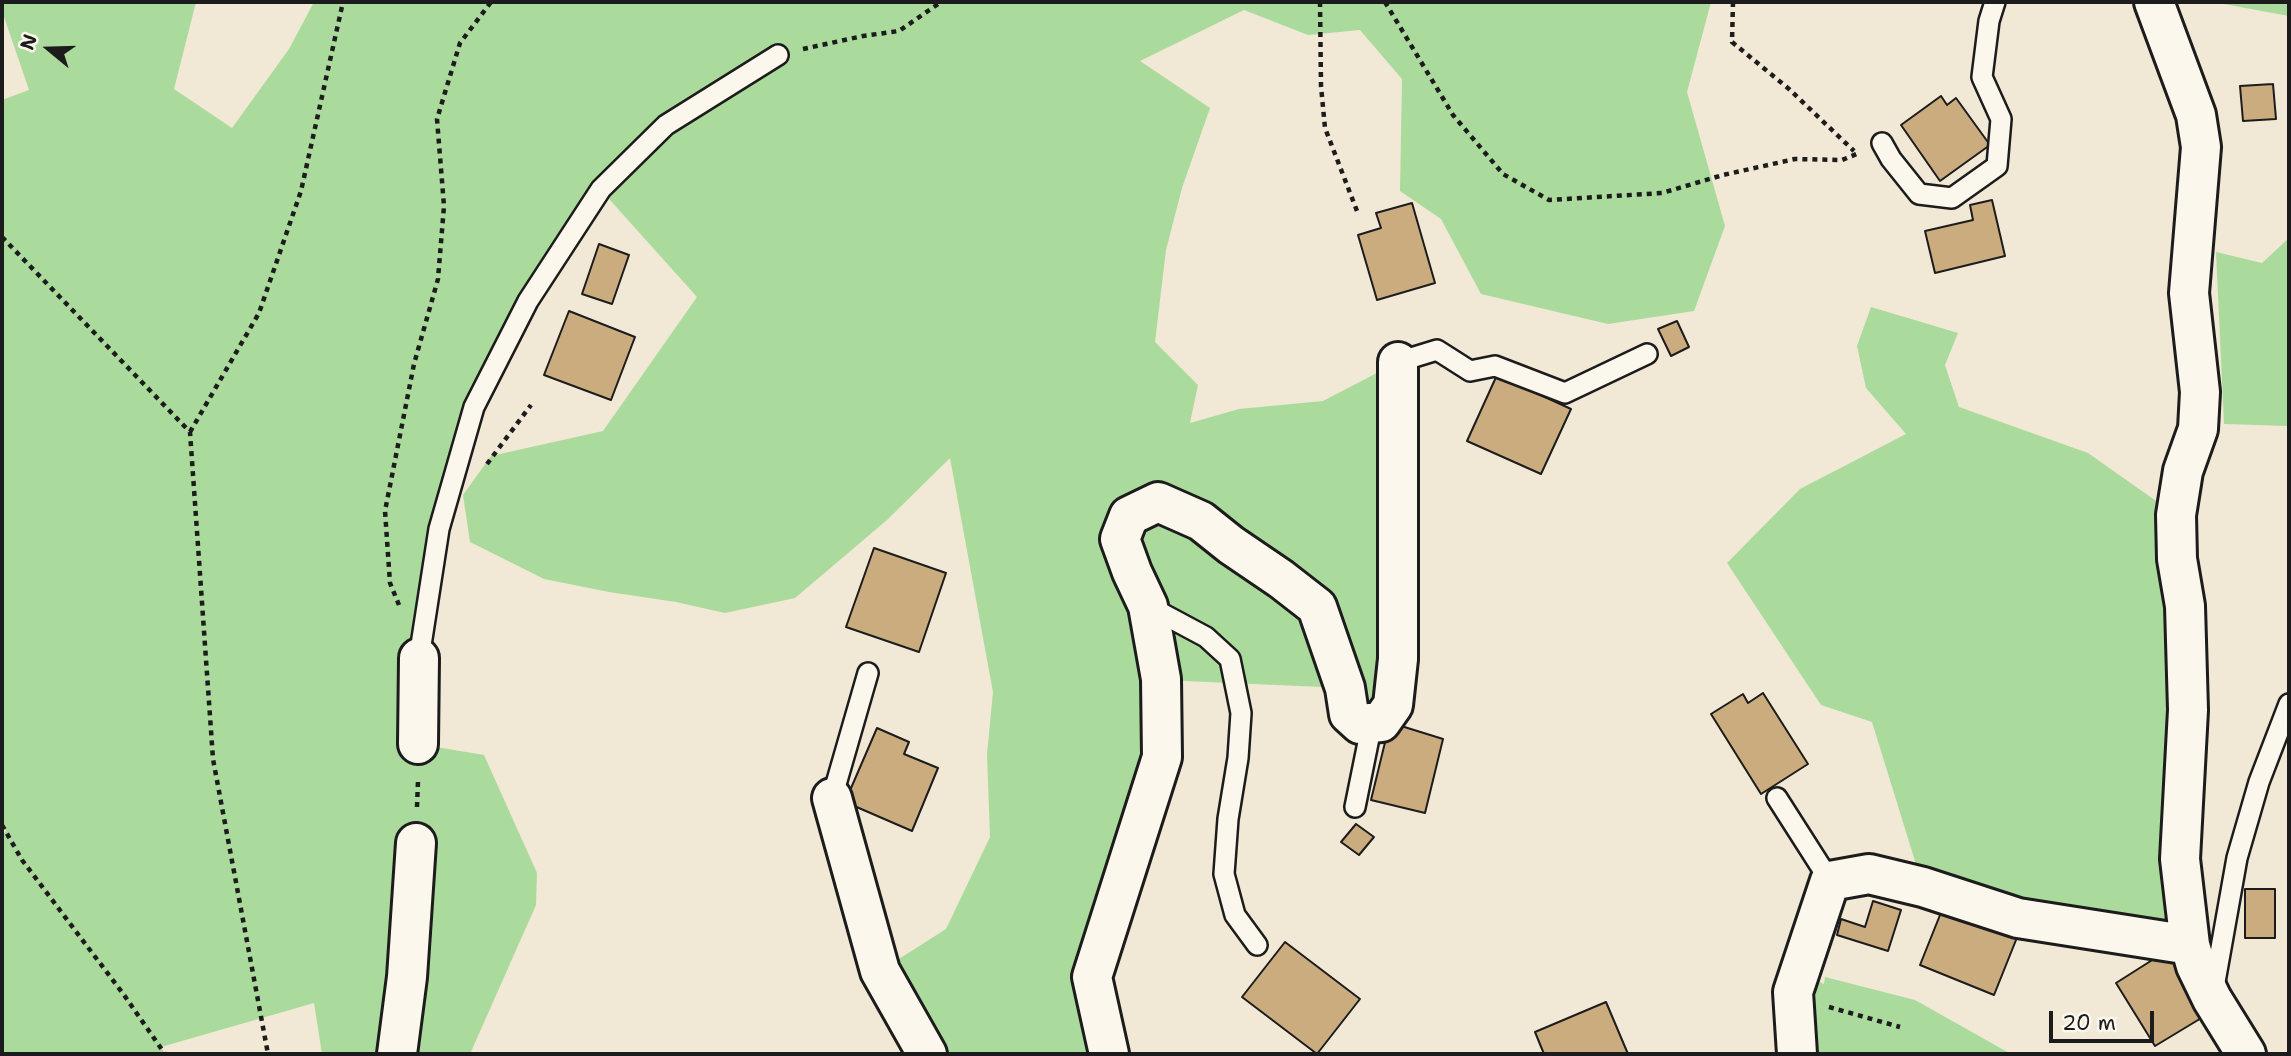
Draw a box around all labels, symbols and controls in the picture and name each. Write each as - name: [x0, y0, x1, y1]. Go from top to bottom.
- north arrow: [14, 14, 84, 84]
- text: N: [14, 31, 43, 53]
- scale bar: [2053, 996, 2158, 1040]
- text: 20 m: [2062, 1009, 2116, 1037]

